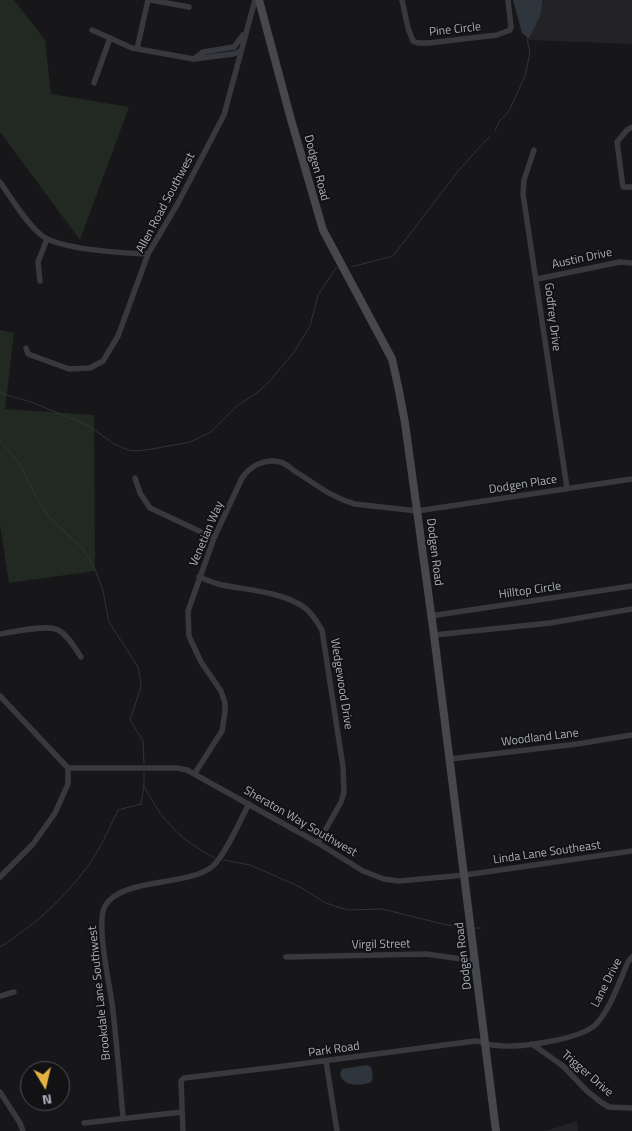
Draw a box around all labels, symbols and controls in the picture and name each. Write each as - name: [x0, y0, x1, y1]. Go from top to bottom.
- street label: Pine Circle: [428, 20, 482, 40]
- street label: Dodgen Road: [300, 133, 332, 203]
- street label: Allen Road Southwest: [134, 151, 198, 255]
- street label: Austin Drive: [551, 246, 613, 272]
- street label: Godfrey Drive: [541, 282, 563, 352]
- street label: Dodgen Place: [488, 473, 558, 497]
- street label: Venetian Way: [187, 499, 227, 569]
- street label: Dodgen Road: [423, 518, 445, 586]
- street label: Hilltop Circle: [498, 579, 562, 603]
- street label: Wedgewood Drive: [327, 637, 355, 731]
- street label: Woodland Lane: [500, 726, 580, 750]
- street label: Sheraton Way Southwest: [241, 784, 359, 860]
- street label: Linda Lane Southeast: [492, 838, 602, 868]
- street label: Dodgen Road: [453, 922, 475, 990]
- street label: Brookdale Lane Southwest: [86, 925, 114, 1061]
- street label: Virgil Street: [351, 937, 411, 953]
- street label: Lane Drive: [589, 956, 625, 1010]
- street label: Park Road: [307, 1039, 361, 1061]
- street label: Trigger Drive: [558, 1048, 616, 1100]
- north arrow: [20, 1061, 70, 1111]
- text: N: [41, 1089, 54, 1111]

